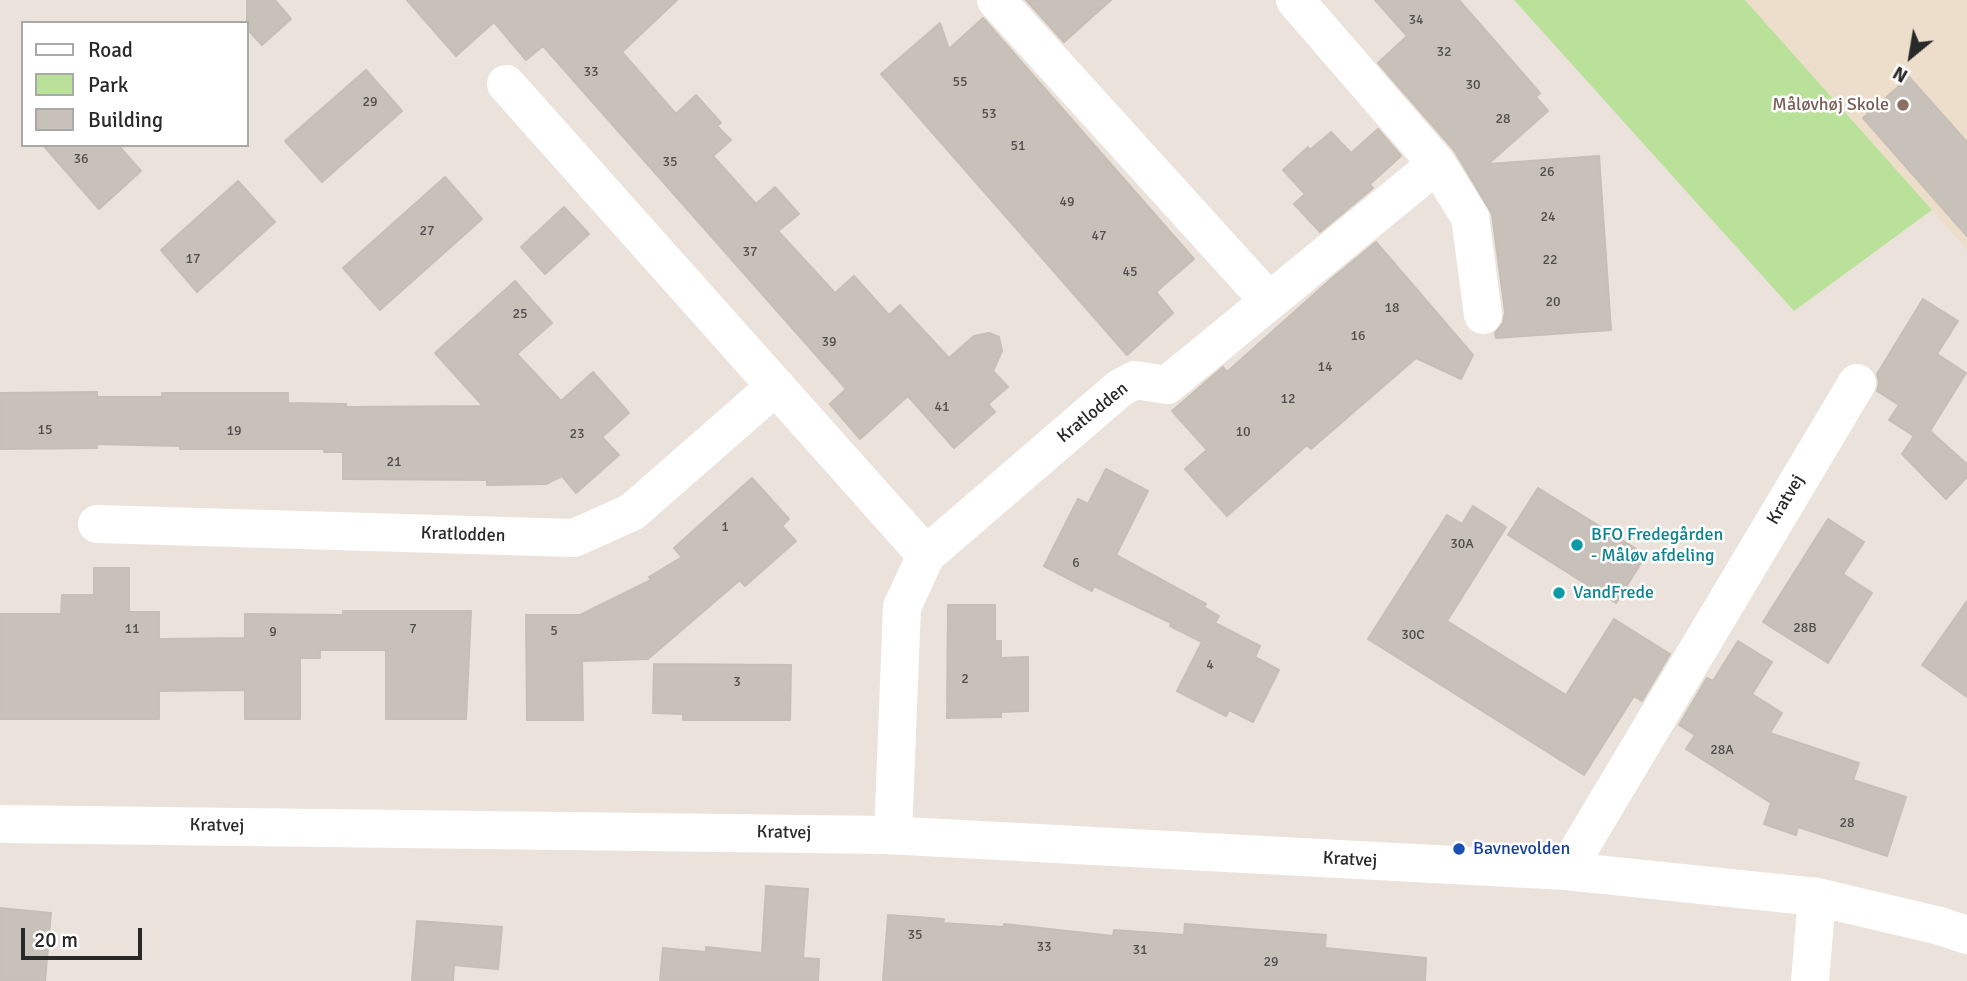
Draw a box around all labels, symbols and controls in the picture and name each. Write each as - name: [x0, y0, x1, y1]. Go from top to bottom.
- house number: 34: [1408, 12, 1424, 28]
- legend: [21, 21, 248, 147]
- north arrow: [1876, 21, 1946, 91]
- text: Road: [88, 37, 133, 63]
- house number: 32: [1436, 44, 1452, 60]
- text: N: [1889, 60, 1912, 88]
- house number: 33: [583, 64, 599, 80]
- text: Park: [88, 72, 128, 98]
- house number: 55: [952, 74, 968, 90]
- house number: 30: [1465, 77, 1481, 93]
- house number: 29: [362, 94, 378, 110]
- place label: Måløvhøj Skole: [1772, 94, 1889, 116]
- marker: Måløvhøj Skole: [1895, 97, 1911, 113]
- house number: 53: [981, 106, 997, 122]
- text: Building: [88, 107, 163, 133]
- house number: 28: [1495, 111, 1511, 127]
- house number: 51: [1010, 138, 1026, 154]
- house number: 36: [73, 151, 89, 167]
- house number: 35: [662, 154, 678, 170]
- house number: 26: [1539, 164, 1555, 180]
- house number: 49: [1059, 194, 1075, 210]
- house number: 24: [1540, 209, 1556, 225]
- house number: 27: [419, 223, 435, 239]
- house number: 47: [1091, 228, 1107, 244]
- house number: 37: [742, 244, 758, 260]
- house number: 17: [185, 251, 201, 267]
- house number: 22: [1542, 252, 1558, 268]
- house number: 45: [1122, 264, 1138, 280]
- house number: 20: [1545, 294, 1561, 310]
- house number: 18: [1384, 300, 1400, 316]
- house number: 25: [512, 306, 528, 322]
- house number: 16: [1350, 328, 1366, 344]
- house number: 39: [821, 334, 837, 350]
- house number: 14: [1317, 359, 1333, 375]
- street label: Kratlodden: [1053, 378, 1133, 448]
- house number: 12: [1280, 391, 1296, 407]
- house number: 41: [934, 399, 950, 415]
- house number: 15: [37, 422, 53, 438]
- house number: 19: [226, 423, 242, 439]
- house number: 10: [1235, 424, 1251, 440]
- house number: 23: [569, 426, 585, 442]
- house number: 21: [386, 454, 402, 470]
- street label: Kratvej: [1763, 471, 1809, 529]
- house number: 1: [721, 519, 729, 535]
- street label: Kratlodden: [420, 523, 506, 547]
- place label: BFO Fredegården - Måløv afdeling: [1591, 524, 1723, 566]
- house number: 30A: [1450, 536, 1474, 552]
- marker: BFO Fredegården - Måløv afdeling: [1569, 537, 1585, 553]
- house number: 6: [1072, 555, 1080, 571]
- place label: VandFrede: [1573, 582, 1654, 604]
- marker: VandFrede: [1551, 585, 1567, 601]
- house number: 28B: [1793, 620, 1817, 636]
- house number: 11: [124, 621, 140, 637]
- house number: 7: [409, 621, 417, 637]
- house number: 5: [550, 623, 558, 639]
- house number: 9: [269, 624, 277, 640]
- house number: 30C: [1401, 627, 1425, 643]
- house number: 4: [1206, 657, 1214, 673]
- house number: 2: [961, 671, 969, 687]
- house number: 3: [733, 674, 741, 690]
- house number: 28A: [1710, 742, 1734, 758]
- street label: Kratvej: [190, 815, 244, 837]
- house number: 28: [1839, 815, 1855, 831]
- street label: Kratvej: [757, 822, 811, 844]
- place label: Bavnevolden: [1473, 838, 1570, 860]
- marker: Bavnevolden: [1451, 841, 1467, 857]
- street label: Kratvej: [1322, 848, 1378, 872]
- scale bar: [24, 914, 145, 958]
- text: 20 m: [34, 927, 78, 953]
- house number: 35: [907, 927, 923, 943]
- house number: 33: [1036, 939, 1052, 955]
- house number: 31: [1132, 942, 1148, 958]
- house number: 29: [1263, 954, 1279, 970]

